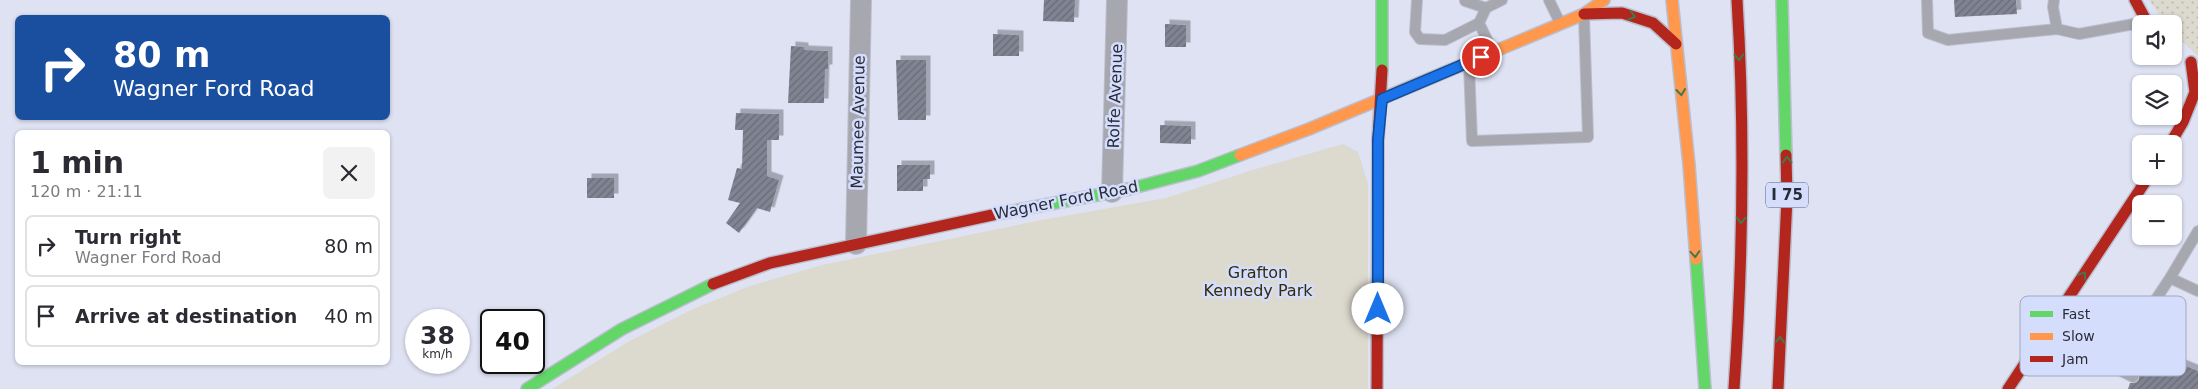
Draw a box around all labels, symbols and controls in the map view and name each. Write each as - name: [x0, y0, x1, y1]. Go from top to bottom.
- one-way arrow: [1627, 11, 1636, 21]
- map controls: [2132, 15, 2182, 245]
- button: sound: [2132, 15, 2182, 65]
- icon: right: [30, 35, 95, 100]
- text: 80 m: [113, 35, 210, 75]
- pin: [1460, 36, 1502, 78]
- street label: Rolfe Avenue: [1104, 43, 1126, 149]
- icon: arrive: [1467, 43, 1495, 71]
- one-way arrow: [1734, 54, 1744, 62]
- street label: Maumee Avenue: [847, 55, 869, 189]
- button: layers: [2132, 75, 2182, 125]
- text: Wagner Ford Road: [113, 76, 314, 101]
- one-way arrow: [1675, 88, 1686, 96]
- button: +: [2132, 135, 2182, 185]
- text: 1 min: [30, 145, 124, 180]
- button: close: [323, 147, 375, 199]
- one-way arrow: [1781, 156, 1792, 164]
- street label: Wagner Ford Road: [992, 177, 1140, 223]
- text: 120 m · 21:11: [30, 182, 143, 201]
- road number: I 75: [1766, 182, 1808, 208]
- button: −: [2132, 195, 2182, 245]
- one-way arrow: [1736, 216, 1746, 224]
- text: Turn right: [75, 226, 181, 248]
- icon: right: [32, 232, 60, 260]
- text: 80 m: [324, 235, 373, 257]
- text: Wagner Ford Road: [75, 248, 222, 267]
- one-way arrow: [1690, 250, 1701, 258]
- park label: Grafton Kennedy Park: [1204, 263, 1313, 300]
- one-way arrow: [2077, 272, 2087, 281]
- position arrow: [1351, 282, 1403, 334]
- legend: [2020, 296, 2186, 376]
- icon: arrive: [32, 302, 60, 330]
- text: Arrive at destination: [75, 305, 297, 327]
- text: 40 m: [324, 305, 373, 327]
- text: Fast: [2062, 306, 2091, 322]
- speed limit sign: 40: [480, 309, 545, 374]
- text: 38: [420, 321, 455, 350]
- text: Slow: [2062, 328, 2095, 344]
- one-way arrow: [1775, 336, 1785, 344]
- text: km/h: [422, 347, 453, 361]
- text: Jam: [2061, 351, 2088, 367]

